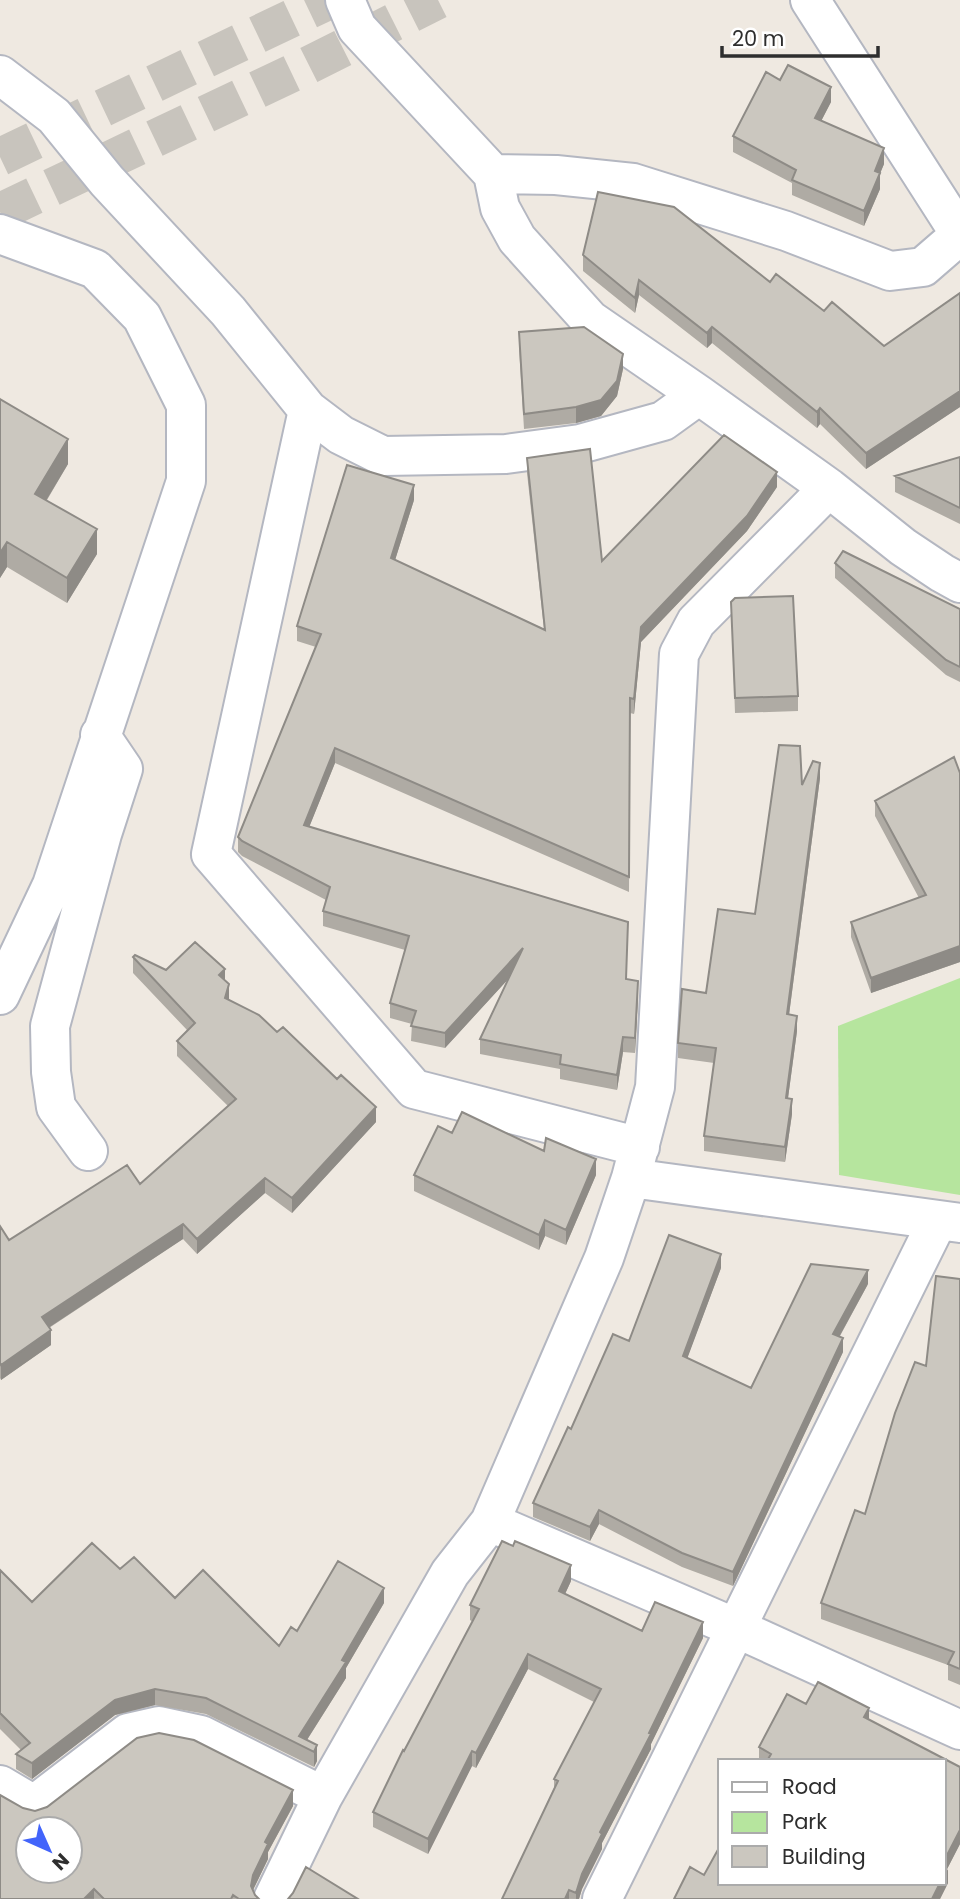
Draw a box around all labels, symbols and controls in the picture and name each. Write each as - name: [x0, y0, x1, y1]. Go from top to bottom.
- scale bar: [722, 14, 878, 58]
- text: 20 m: [732, 24, 785, 53]
- legend: [718, 1759, 946, 1885]
- text: Road: [782, 1772, 837, 1801]
- text: Park: [782, 1807, 827, 1836]
- north arrow: [14, 1815, 84, 1885]
- text: Building: [782, 1842, 866, 1871]
- text: N: [46, 1847, 75, 1876]

